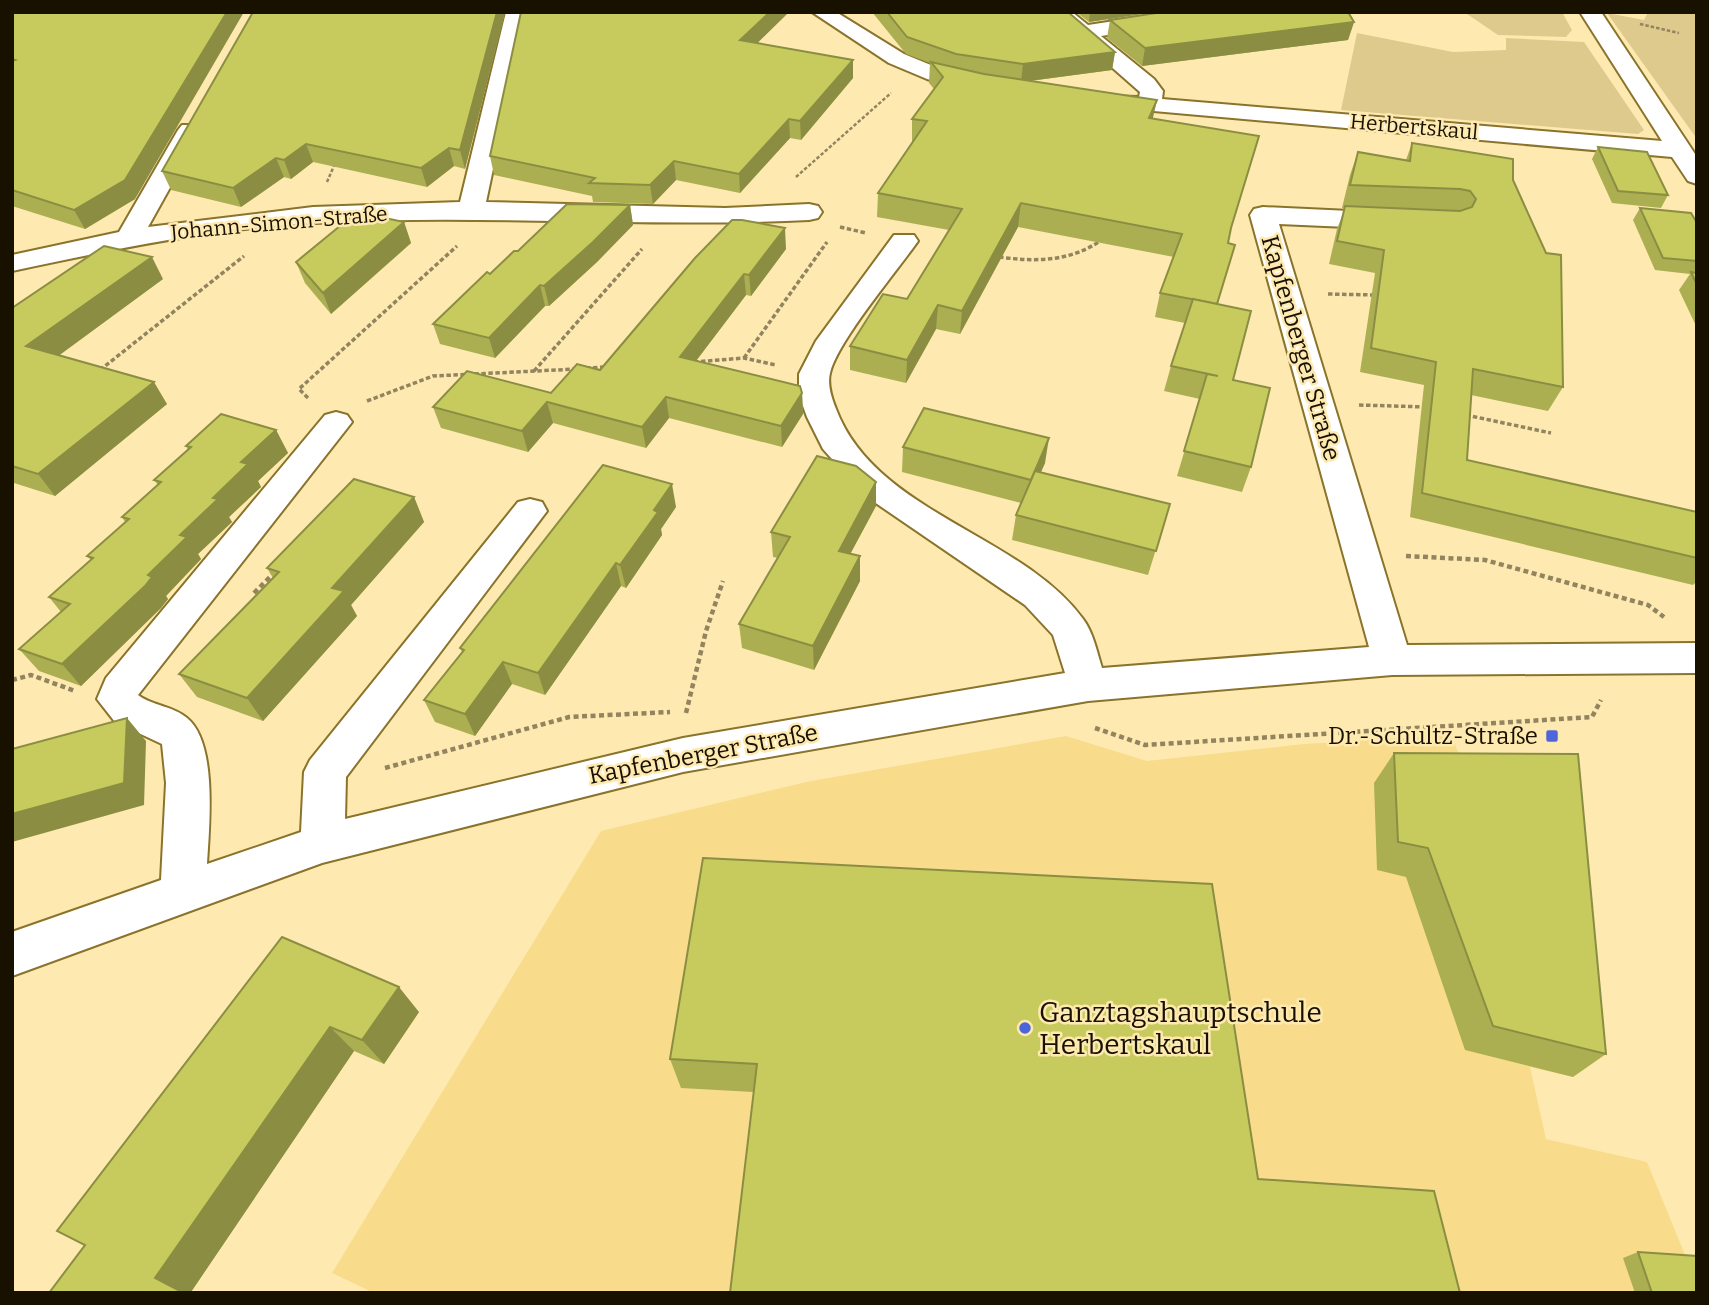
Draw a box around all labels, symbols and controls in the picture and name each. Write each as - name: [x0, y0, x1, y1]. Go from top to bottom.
- street label: Herbertskaul: [1349, 108, 1479, 146]
- street label: Johann-Simon-Straße: [168, 201, 389, 246]
- street label: Kapfenberger Straße: [1255, 232, 1347, 464]
- street label: Kapfenberger Straße: [586, 718, 820, 790]
- place label: Dr.-Schultz-Straße: [1328, 722, 1538, 750]
- marker: Dr.-Schultz-Straße: [1544, 728, 1560, 744]
- place label: Ganztagshauptschule Herbertskaul: [1039, 996, 1322, 1061]
- marker: Ganztagshauptschule Herbertskaul: [1017, 1020, 1033, 1036]

